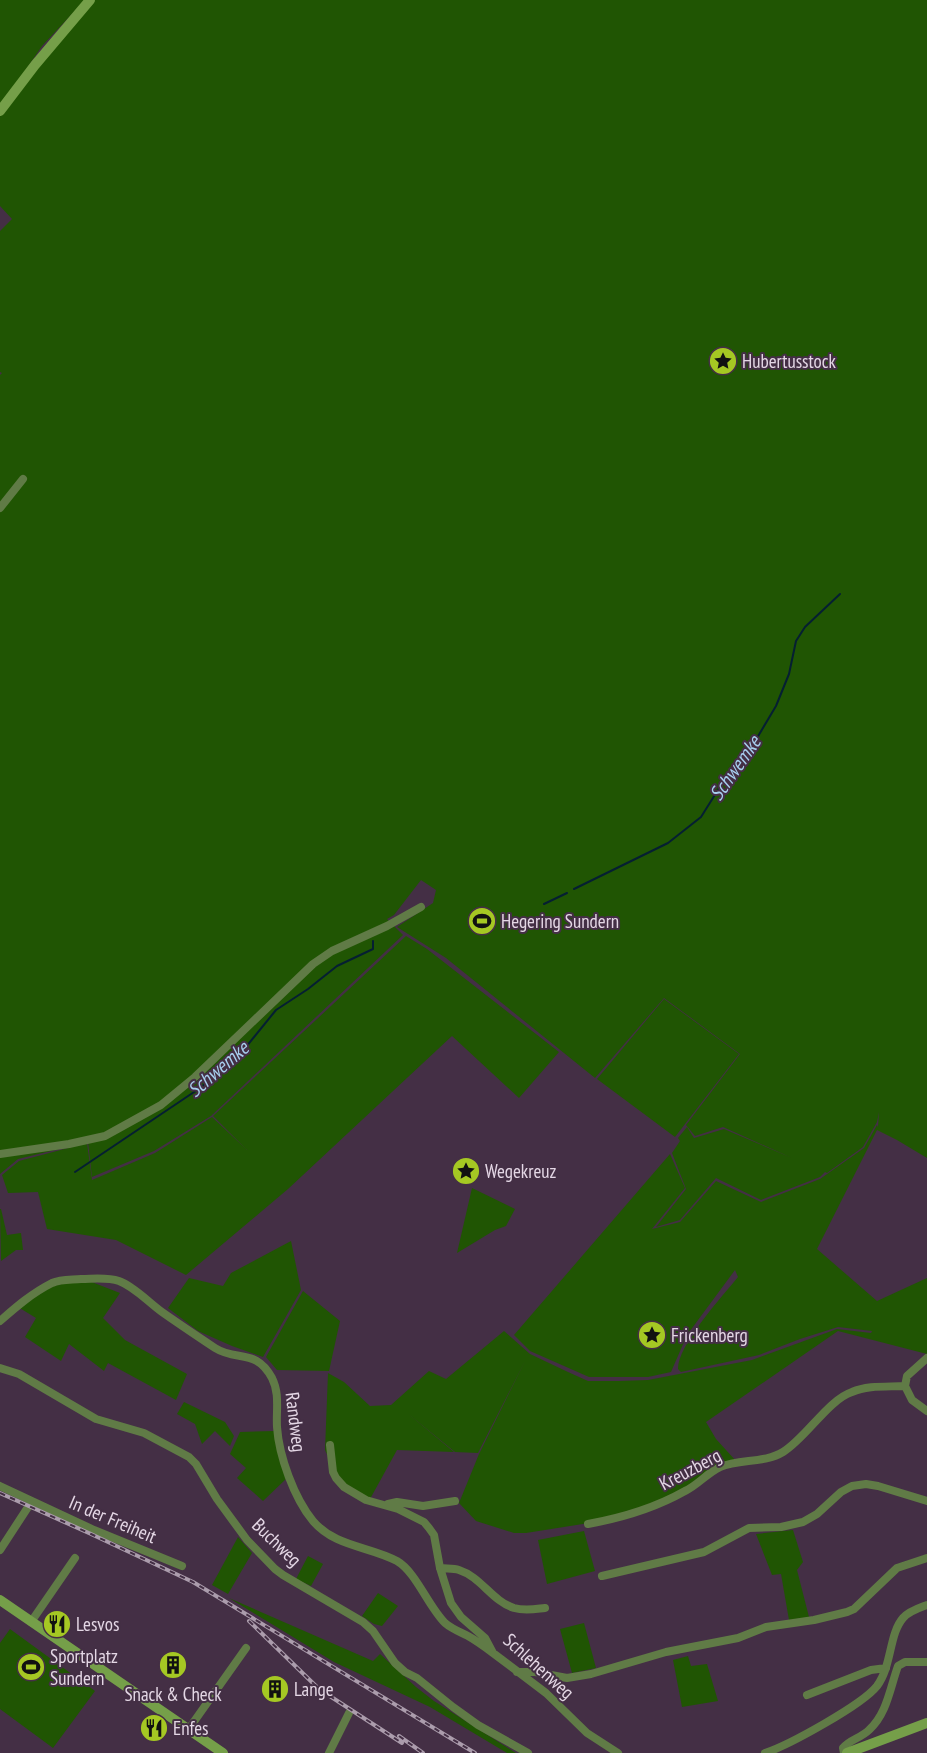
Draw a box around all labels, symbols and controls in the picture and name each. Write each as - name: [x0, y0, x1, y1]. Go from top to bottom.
- place icon: Hubertusstock: [708, 346, 738, 376]
- place label: Hubertusstock: [742, 349, 837, 373]
- water label: Schwemke: [703, 729, 768, 805]
- sports icon: Hegering Sundern: [467, 906, 497, 936]
- place label: Hegering Sundern: [501, 909, 619, 933]
- water label: Schwemke: [182, 1034, 255, 1103]
- place icon: Wegekreuz: [451, 1156, 481, 1186]
- place label: Wegekreuz: [485, 1159, 557, 1183]
- place icon: Frickenberg: [637, 1320, 667, 1350]
- place label: Frickenberg: [671, 1323, 748, 1347]
- street label: Randweg: [280, 1391, 312, 1453]
- street label: Kreuzberg: [655, 1443, 725, 1495]
- street label: In der Freiheit: [66, 1490, 161, 1548]
- street label: Buchweg: [247, 1513, 307, 1571]
- restaurant icon: Lesvos: [42, 1609, 72, 1639]
- place label: Lesvos: [76, 1612, 119, 1636]
- street label: Schlehenweg: [499, 1628, 579, 1704]
- place label: Sportplatz Sundern: [50, 1644, 118, 1690]
- building icon: Snack & Check: [158, 1650, 188, 1680]
- sports icon: Sportplatz Sundern: [16, 1652, 46, 1682]
- building icon: Lange: [260, 1674, 290, 1704]
- place label: Lange: [294, 1677, 334, 1701]
- place label: Snack & Check: [124, 1682, 222, 1706]
- restaurant icon: Enfes: [139, 1713, 169, 1743]
- place label: Enfes: [173, 1716, 209, 1740]

